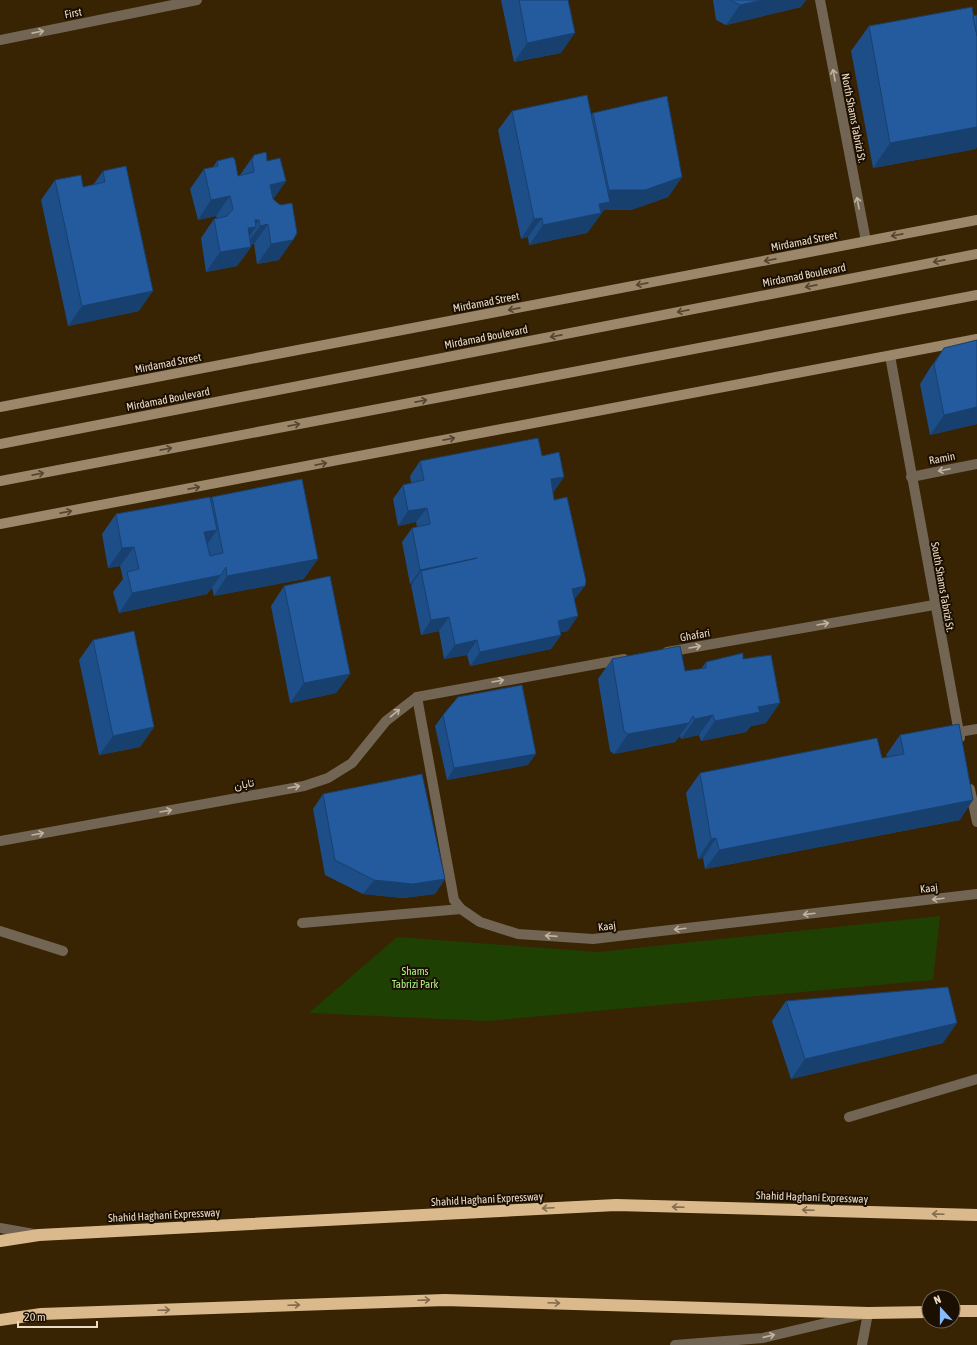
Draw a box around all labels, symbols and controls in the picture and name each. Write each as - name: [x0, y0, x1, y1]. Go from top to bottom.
- street label: First: [63, 5, 83, 21]
- one-way arrow: [31, 27, 44, 35]
- one-way arrow: [830, 69, 838, 82]
- street label: North Shams Tabrizi St.: [839, 72, 869, 164]
- one-way arrow: [854, 197, 862, 210]
- street label: Mirdamad Street: [770, 229, 838, 253]
- one-way arrow: [891, 232, 904, 240]
- one-way arrow: [764, 256, 777, 264]
- one-way arrow: [933, 258, 946, 266]
- street label: Mirdamad Boulevard: [761, 261, 847, 289]
- one-way arrow: [636, 280, 649, 288]
- one-way arrow: [805, 282, 818, 290]
- street label: Mirdamad Street: [452, 290, 520, 314]
- one-way arrow: [508, 305, 521, 313]
- one-way arrow: [677, 307, 690, 315]
- street label: Mirdamad Boulevard: [443, 323, 529, 351]
- one-way arrow: [550, 332, 563, 340]
- street label: Mirdamad Street: [134, 351, 202, 375]
- street label: Mirdamad Boulevard: [125, 385, 211, 413]
- one-way arrow: [415, 396, 428, 404]
- one-way arrow: [287, 421, 300, 429]
- one-way arrow: [442, 435, 455, 443]
- one-way arrow: [159, 445, 172, 453]
- street label: Ramin: [928, 450, 956, 466]
- one-way arrow: [314, 459, 327, 467]
- one-way arrow: [938, 467, 951, 475]
- one-way arrow: [31, 469, 44, 477]
- one-way arrow: [187, 483, 200, 491]
- one-way arrow: [59, 508, 72, 516]
- street label: South Shams Tabrizi St.: [929, 541, 957, 633]
- one-way arrow: [817, 620, 830, 628]
- street label: Ghafari: [679, 626, 711, 644]
- one-way arrow: [689, 642, 702, 650]
- one-way arrow: [492, 677, 505, 685]
- one-way arrow: [390, 708, 401, 717]
- street label: تابان: [233, 776, 255, 793]
- one-way arrow: [287, 783, 300, 791]
- one-way arrow: [159, 806, 172, 814]
- one-way arrow: [31, 830, 44, 838]
- street label: Kaaj: [919, 881, 939, 895]
- one-way arrow: [932, 895, 945, 903]
- one-way arrow: [803, 910, 816, 918]
- street label: Kaaj: [597, 919, 617, 933]
- one-way arrow: [674, 925, 687, 933]
- one-way arrow: [545, 933, 558, 940]
- park label: Shams Tabrizi Park: [392, 965, 438, 990]
- street label: Shahid Haghani Expressway: [756, 1189, 869, 1205]
- street label: Shahid Haghani Expressway: [431, 1190, 544, 1208]
- one-way arrow: [672, 1203, 685, 1210]
- one-way arrow: [542, 1205, 555, 1212]
- street label: Shahid Haghani Expressway: [108, 1206, 221, 1224]
- one-way arrow: [802, 1207, 815, 1214]
- one-way arrow: [932, 1210, 945, 1218]
- north arrow: [921, 1289, 961, 1329]
- text: N: [932, 1293, 943, 1306]
- one-way arrow: [417, 1297, 430, 1304]
- one-way arrow: [547, 1299, 560, 1307]
- one-way arrow: [287, 1301, 300, 1309]
- scale bar: [18, 1303, 97, 1329]
- one-way arrow: [157, 1306, 170, 1313]
- text: 20 m: [24, 1310, 46, 1324]
- one-way arrow: [762, 1332, 775, 1340]

